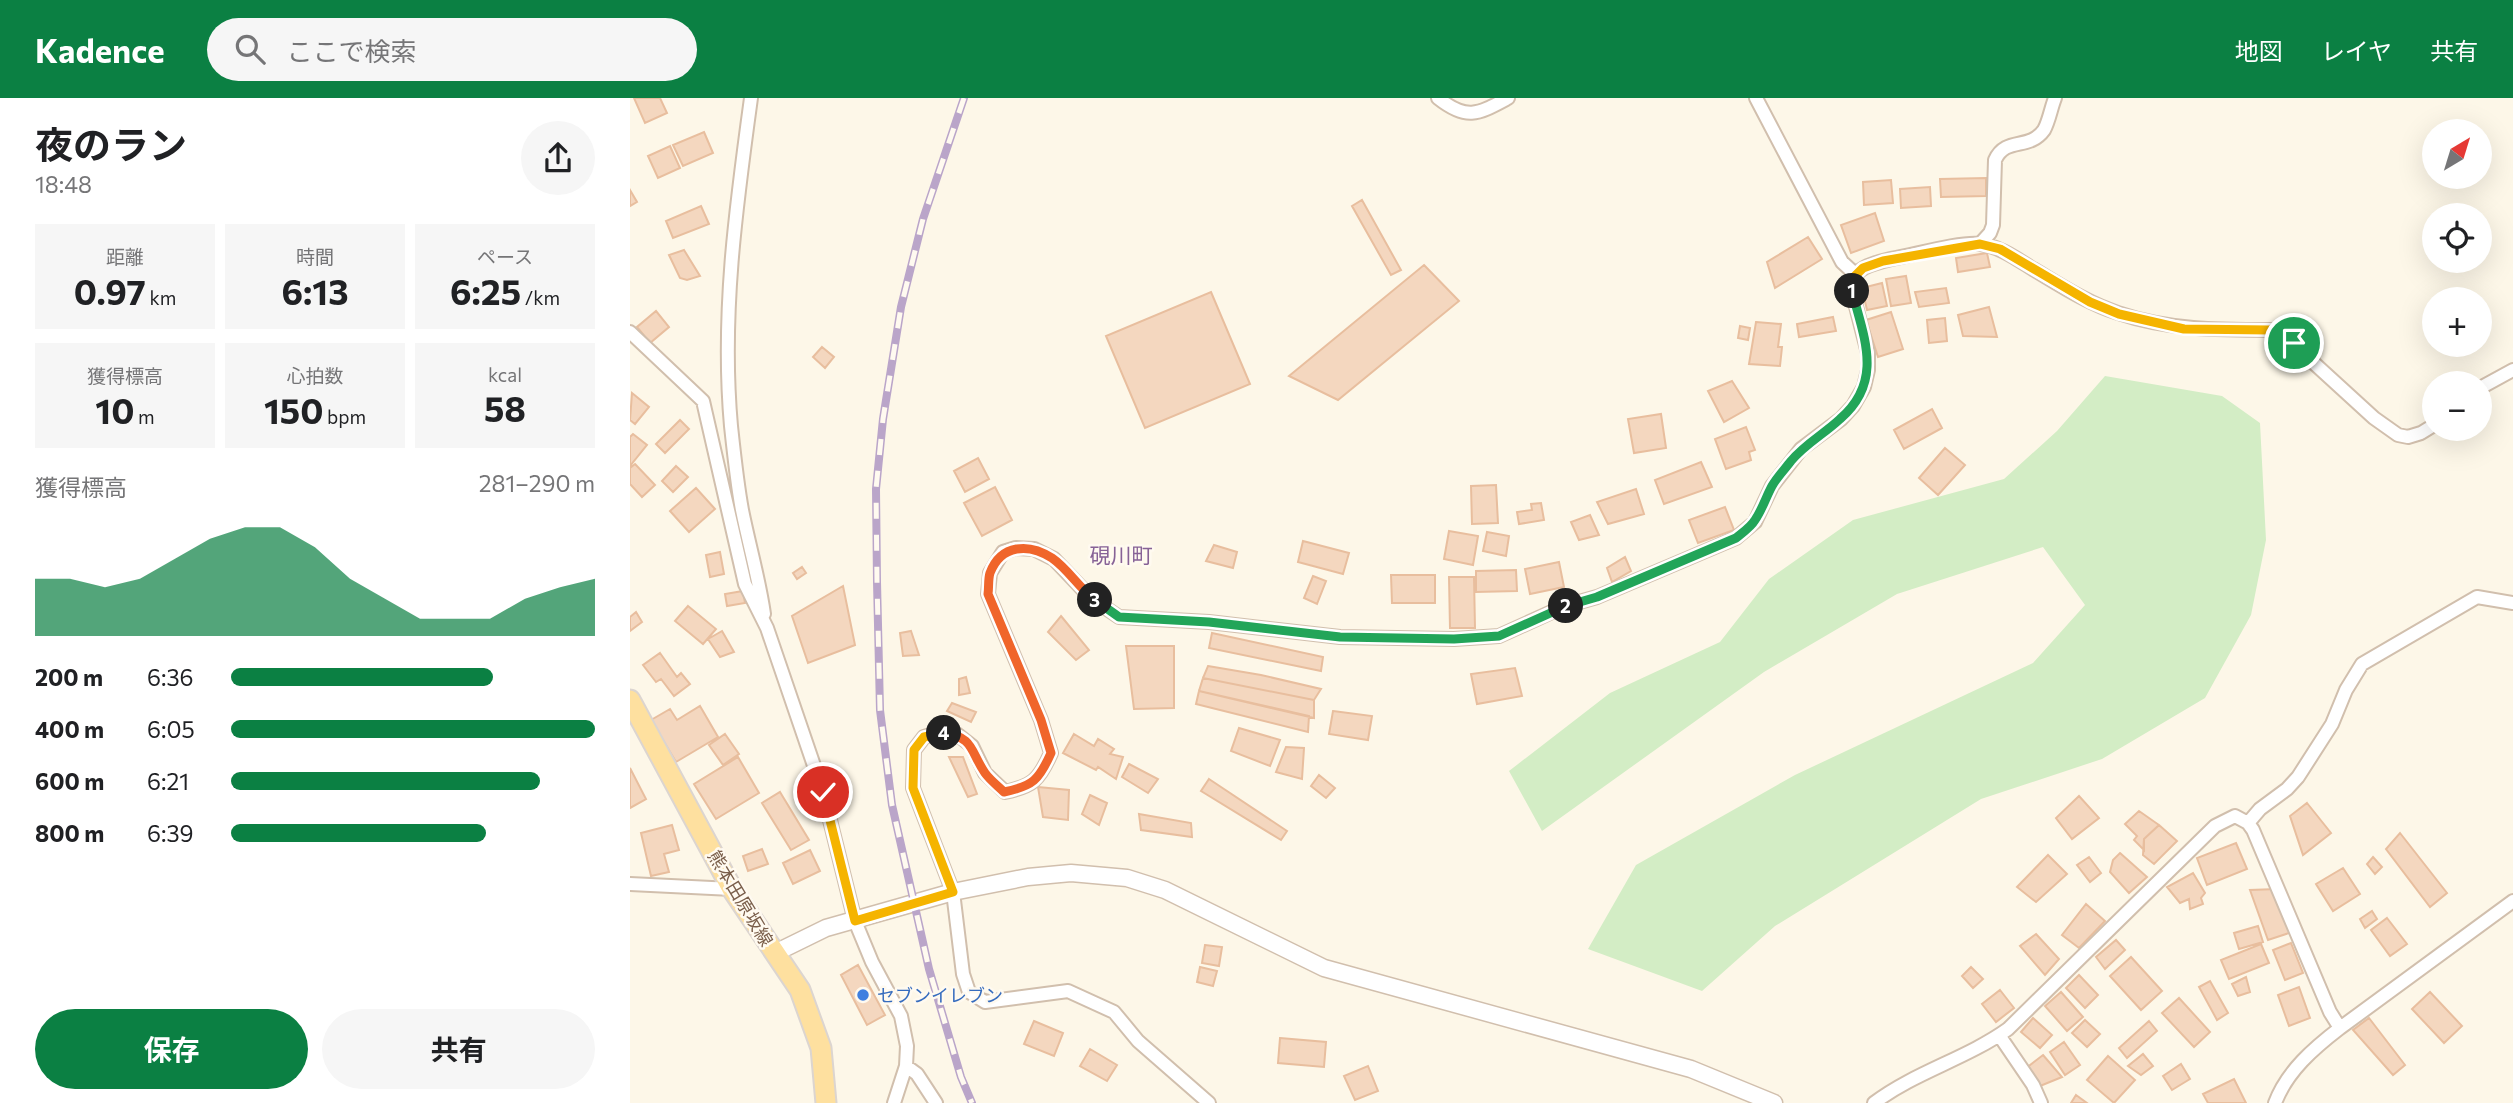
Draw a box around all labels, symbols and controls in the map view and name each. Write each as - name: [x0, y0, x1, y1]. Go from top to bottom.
- search box: [207, 18, 697, 81]
- text: Kadence: [35, 29, 165, 70]
- icon: search: [231, 30, 269, 68]
- text: ここで検索: [287, 35, 417, 66]
- text: 地図: [2235, 36, 2283, 65]
- text: レイヤ: [2321, 36, 2392, 65]
- text: 共有: [2430, 36, 2478, 65]
- north arrow: [2422, 119, 2492, 189]
- map controls: [2422, 119, 2492, 441]
- text: 夜のラン: [35, 120, 187, 167]
- button: share: [521, 121, 595, 195]
- text: 18:48: [35, 170, 92, 198]
- button: locate: [2422, 203, 2492, 273]
- text: 距離: [106, 245, 144, 268]
- text: 時間: [296, 245, 334, 268]
- text: ペース: [477, 245, 533, 268]
- text: 0.97: [74, 269, 146, 312]
- text: 6:13: [281, 269, 349, 312]
- text: 6:25: [450, 269, 521, 312]
- pin: 1: [1834, 274, 1870, 308]
- text: 1: [1847, 279, 1856, 302]
- text: km: [146, 286, 176, 309]
- text: /km: [521, 286, 560, 309]
- button: +: [2422, 287, 2492, 357]
- pin: [2264, 313, 2324, 373]
- icon: arrive: [2275, 324, 2313, 362]
- text: kcal: [488, 363, 522, 386]
- text: 獲得標高: [87, 364, 163, 387]
- text: 心拍数: [286, 364, 344, 387]
- button: −: [2422, 371, 2492, 441]
- text: 58: [484, 386, 526, 429]
- text: 10: [95, 388, 134, 431]
- text: 150: [264, 388, 323, 431]
- text: m: [134, 405, 155, 428]
- text: bpm: [323, 405, 366, 428]
- text: 281–290 m: [479, 469, 595, 497]
- text: 獲得標高: [35, 473, 127, 501]
- district label: 硯川町: [1090, 542, 1153, 567]
- pin: 3: [1078, 582, 1112, 618]
- text: 3: [1089, 588, 1100, 611]
- pin: 2: [1548, 588, 1584, 624]
- text: 2: [1560, 594, 1571, 617]
- text: 200 m: [35, 663, 103, 691]
- text: 6:36: [147, 663, 193, 691]
- text: 400 m: [35, 715, 104, 743]
- text: 6:05: [147, 715, 195, 743]
- pin: 4: [926, 716, 962, 750]
- text: 4: [938, 721, 949, 744]
- pin: [793, 762, 853, 822]
- text: 600 m: [35, 767, 104, 795]
- text: 6:21: [147, 767, 189, 795]
- icon: check: [804, 773, 842, 811]
- text: 800 m: [35, 819, 104, 847]
- text: 6:39: [147, 819, 193, 847]
- street label: 熊本田原坂線: [704, 846, 778, 950]
- place label: セブンイレブン: [877, 984, 1003, 1006]
- marker: セブンイレブン: [855, 987, 871, 1003]
- button: 保存: [35, 1009, 308, 1089]
- button: 共有: [322, 1009, 595, 1089]

